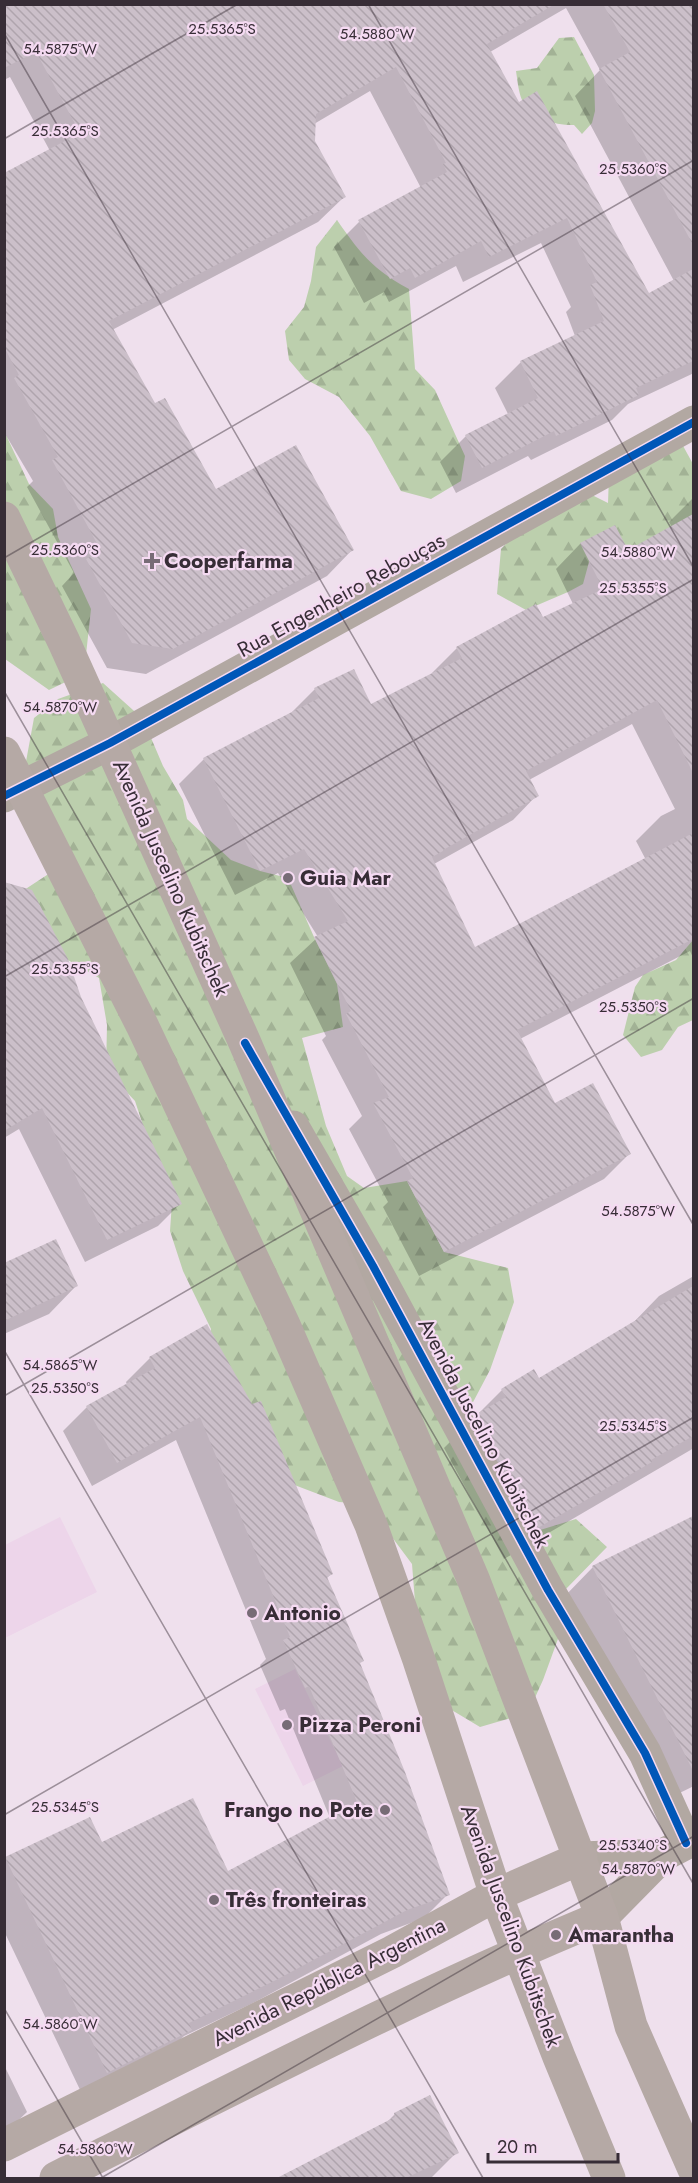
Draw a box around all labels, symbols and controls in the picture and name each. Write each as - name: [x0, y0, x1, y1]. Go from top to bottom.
- text: 25.5365°S: [188, 18, 256, 40]
- text: 54.5880°W: [340, 23, 414, 45]
- text: 54.5875°W: [23, 38, 97, 60]
- text: 25.5365°S: [31, 120, 99, 142]
- text: 25.5360°S: [599, 158, 667, 180]
- street label: Rua Engenheiro Rebouças: [232, 525, 450, 665]
- text: 25.5360°S: [31, 539, 99, 561]
- text: 54.5880°W: [601, 541, 675, 563]
- place label: Cooperfarma: [164, 546, 293, 576]
- marker: Cooperfarma: [145, 554, 159, 568]
- text: 25.5355°S: [599, 577, 667, 599]
- text: 54.5870°W: [23, 696, 97, 718]
- street label: Avenida Juscelino Kubitschek: [105, 755, 237, 1002]
- place label: Guia Mar: [300, 863, 392, 893]
- marker: Guia Mar: [281, 871, 295, 885]
- text: 25.5355°S: [31, 958, 99, 980]
- text: 25.5350°S: [599, 996, 667, 1018]
- text: 54.5875°W: [601, 1200, 675, 1222]
- street label: Avenida Juscelino Kubitschek: [411, 1313, 558, 1554]
- text: 54.5865°W: [23, 1354, 97, 1376]
- text: 25.5350°S: [31, 1377, 99, 1399]
- text: 25.5345°S: [599, 1415, 667, 1437]
- place label: Antonio: [263, 1598, 341, 1628]
- marker: Antonio: [245, 1606, 259, 1620]
- place label: Pizza Peroni: [299, 1710, 421, 1740]
- marker: Pizza Peroni: [280, 1718, 294, 1732]
- place label: Frango no Pote: [224, 1795, 373, 1825]
- text: 25.5345°S: [31, 1796, 99, 1818]
- street label: Avenida Juscelino Kubitschek: [453, 1801, 569, 2052]
- marker: Frango no Pote: [378, 1803, 392, 1817]
- text: 25.5340°S: [599, 1834, 667, 1856]
- text: 54.5870°W: [601, 1858, 675, 1880]
- place label: Três fronteiras: [226, 1885, 367, 1915]
- marker: Três fronteiras: [207, 1893, 221, 1907]
- street label: Avenida República Argentina: [207, 1910, 451, 2054]
- place label: Amarantha: [567, 1920, 674, 1950]
- marker: Amarantha: [549, 1928, 563, 1942]
- text: 54.5860°W: [22, 2013, 98, 2035]
- scale bar: [488, 2126, 618, 2164]
- text: 20 m: [497, 2134, 537, 2160]
- text: 54.5860°W: [57, 2138, 133, 2160]

